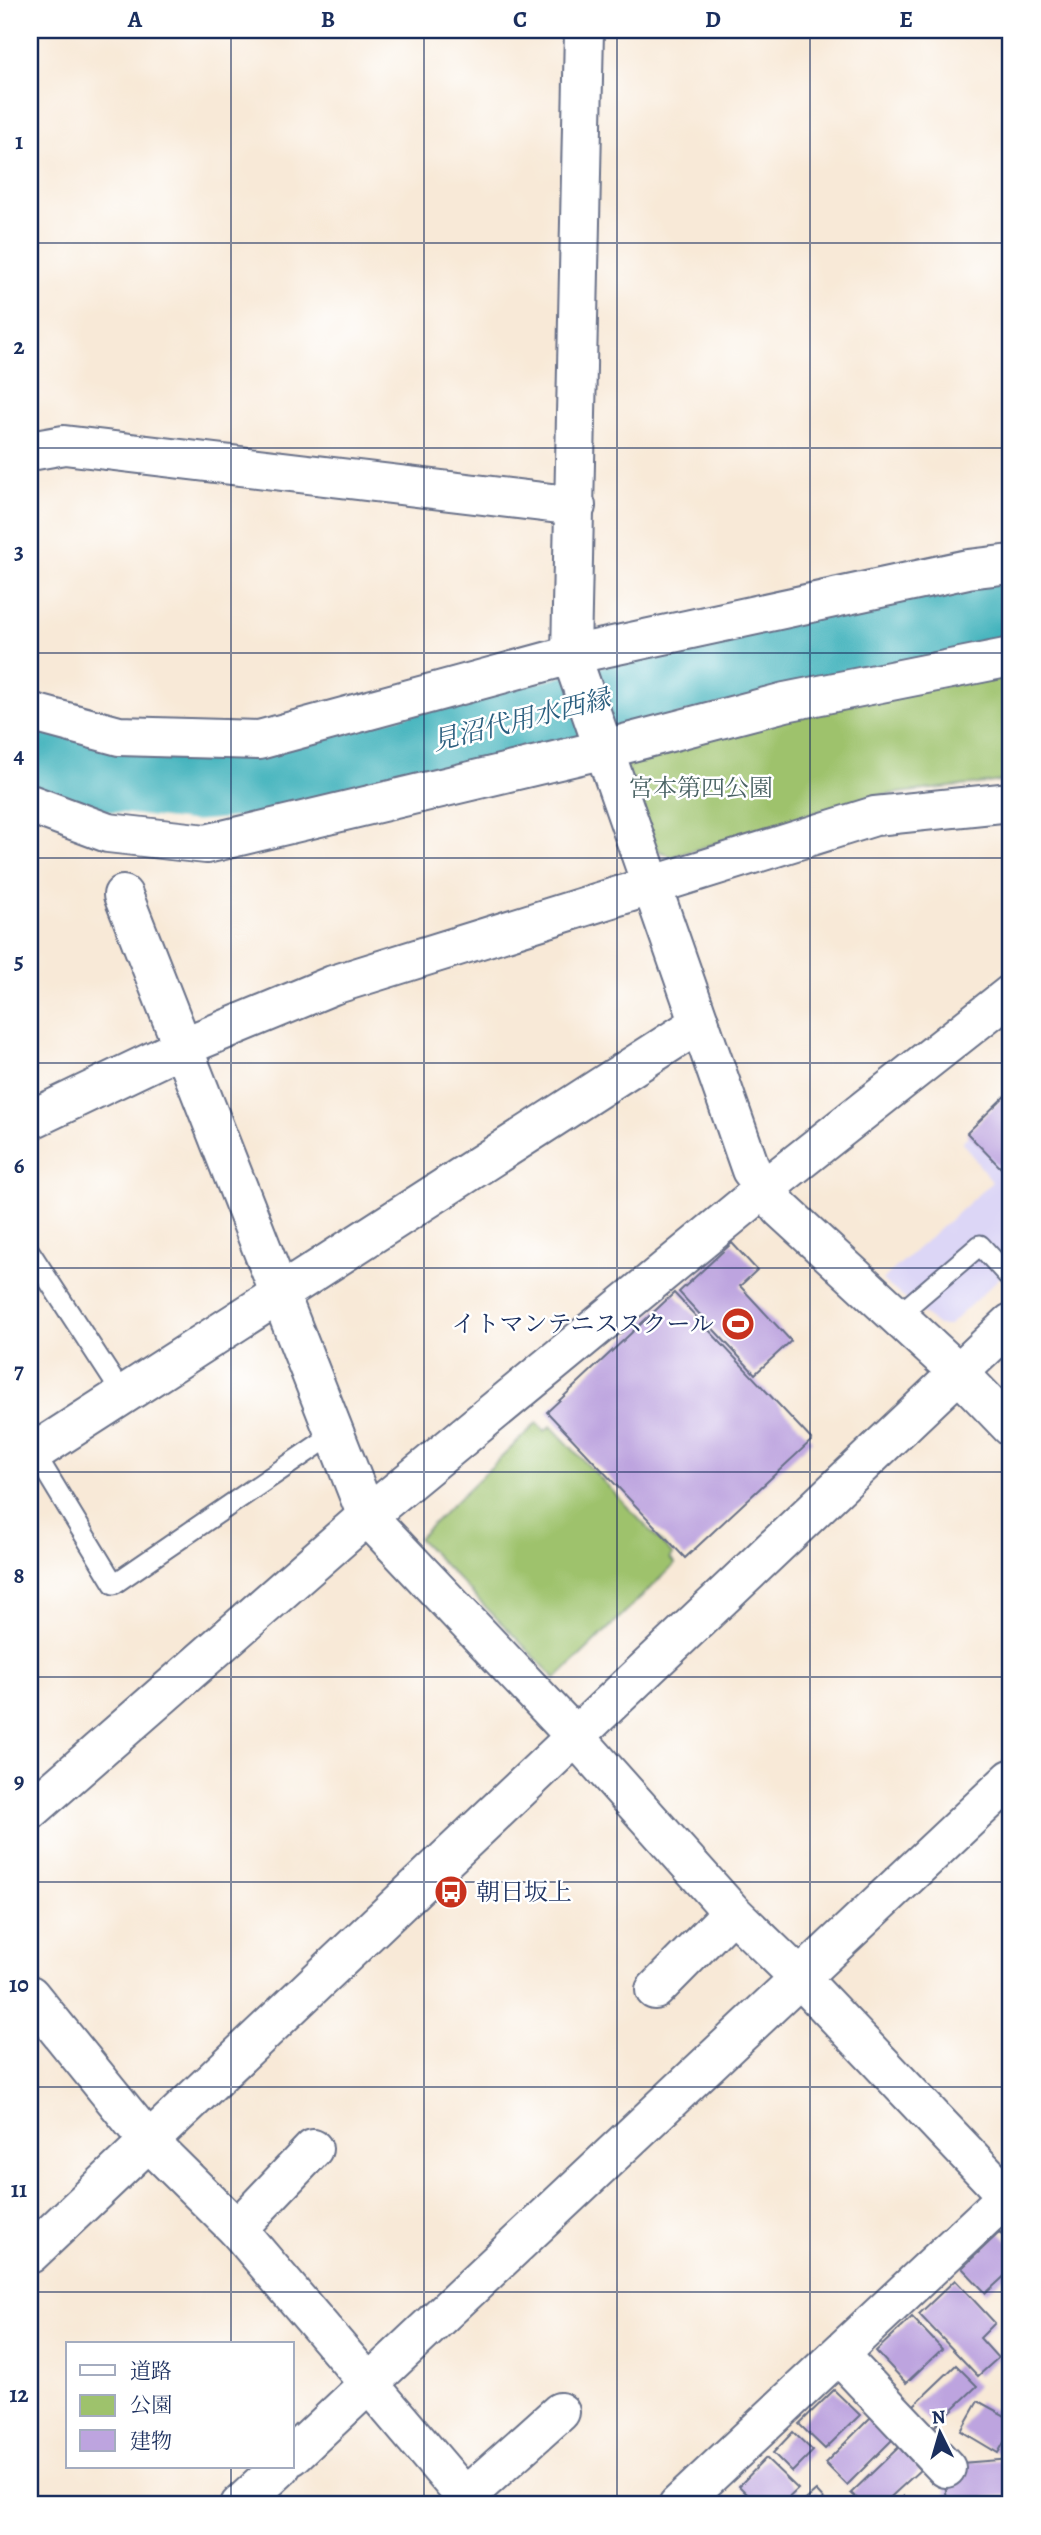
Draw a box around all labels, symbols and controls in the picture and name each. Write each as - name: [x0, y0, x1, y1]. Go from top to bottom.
- text: A: [127, 4, 143, 35]
- text: B: [321, 4, 335, 35]
- text: C: [513, 4, 527, 35]
- text: D: [705, 4, 721, 35]
- text: E: [899, 4, 913, 35]
- text: 1: [15, 126, 23, 157]
- text: 2: [13, 331, 25, 362]
- text: 3: [14, 536, 24, 567]
- water label: 見沼代用水西縁: [428, 680, 616, 759]
- text: 4: [14, 740, 25, 771]
- park label: 宮本第四公園: [629, 772, 773, 804]
- text: 5: [14, 945, 24, 976]
- text: 6: [14, 1150, 25, 1181]
- sports icon: イトマンテニススクール: [719, 1305, 757, 1343]
- place label: イトマンテニススクール: [451, 1308, 714, 1340]
- text: 7: [14, 1355, 24, 1386]
- text: 8: [13, 1560, 25, 1591]
- text: 9: [14, 1765, 24, 1796]
- bus stop icon: 朝日坂上: [432, 1873, 470, 1911]
- place label: 朝日坂上: [476, 1876, 572, 1908]
- text: 10: [9, 1969, 29, 2000]
- text: 11: [11, 2174, 27, 2205]
- legend: [66, 2342, 294, 2468]
- text: 道路: [130, 2357, 172, 2385]
- text: 12: [9, 2379, 29, 2410]
- text: 公園: [130, 2391, 172, 2419]
- north arrow: [904, 2398, 974, 2468]
- text: N: [931, 2403, 947, 2431]
- text: 建物: [130, 2427, 172, 2455]

